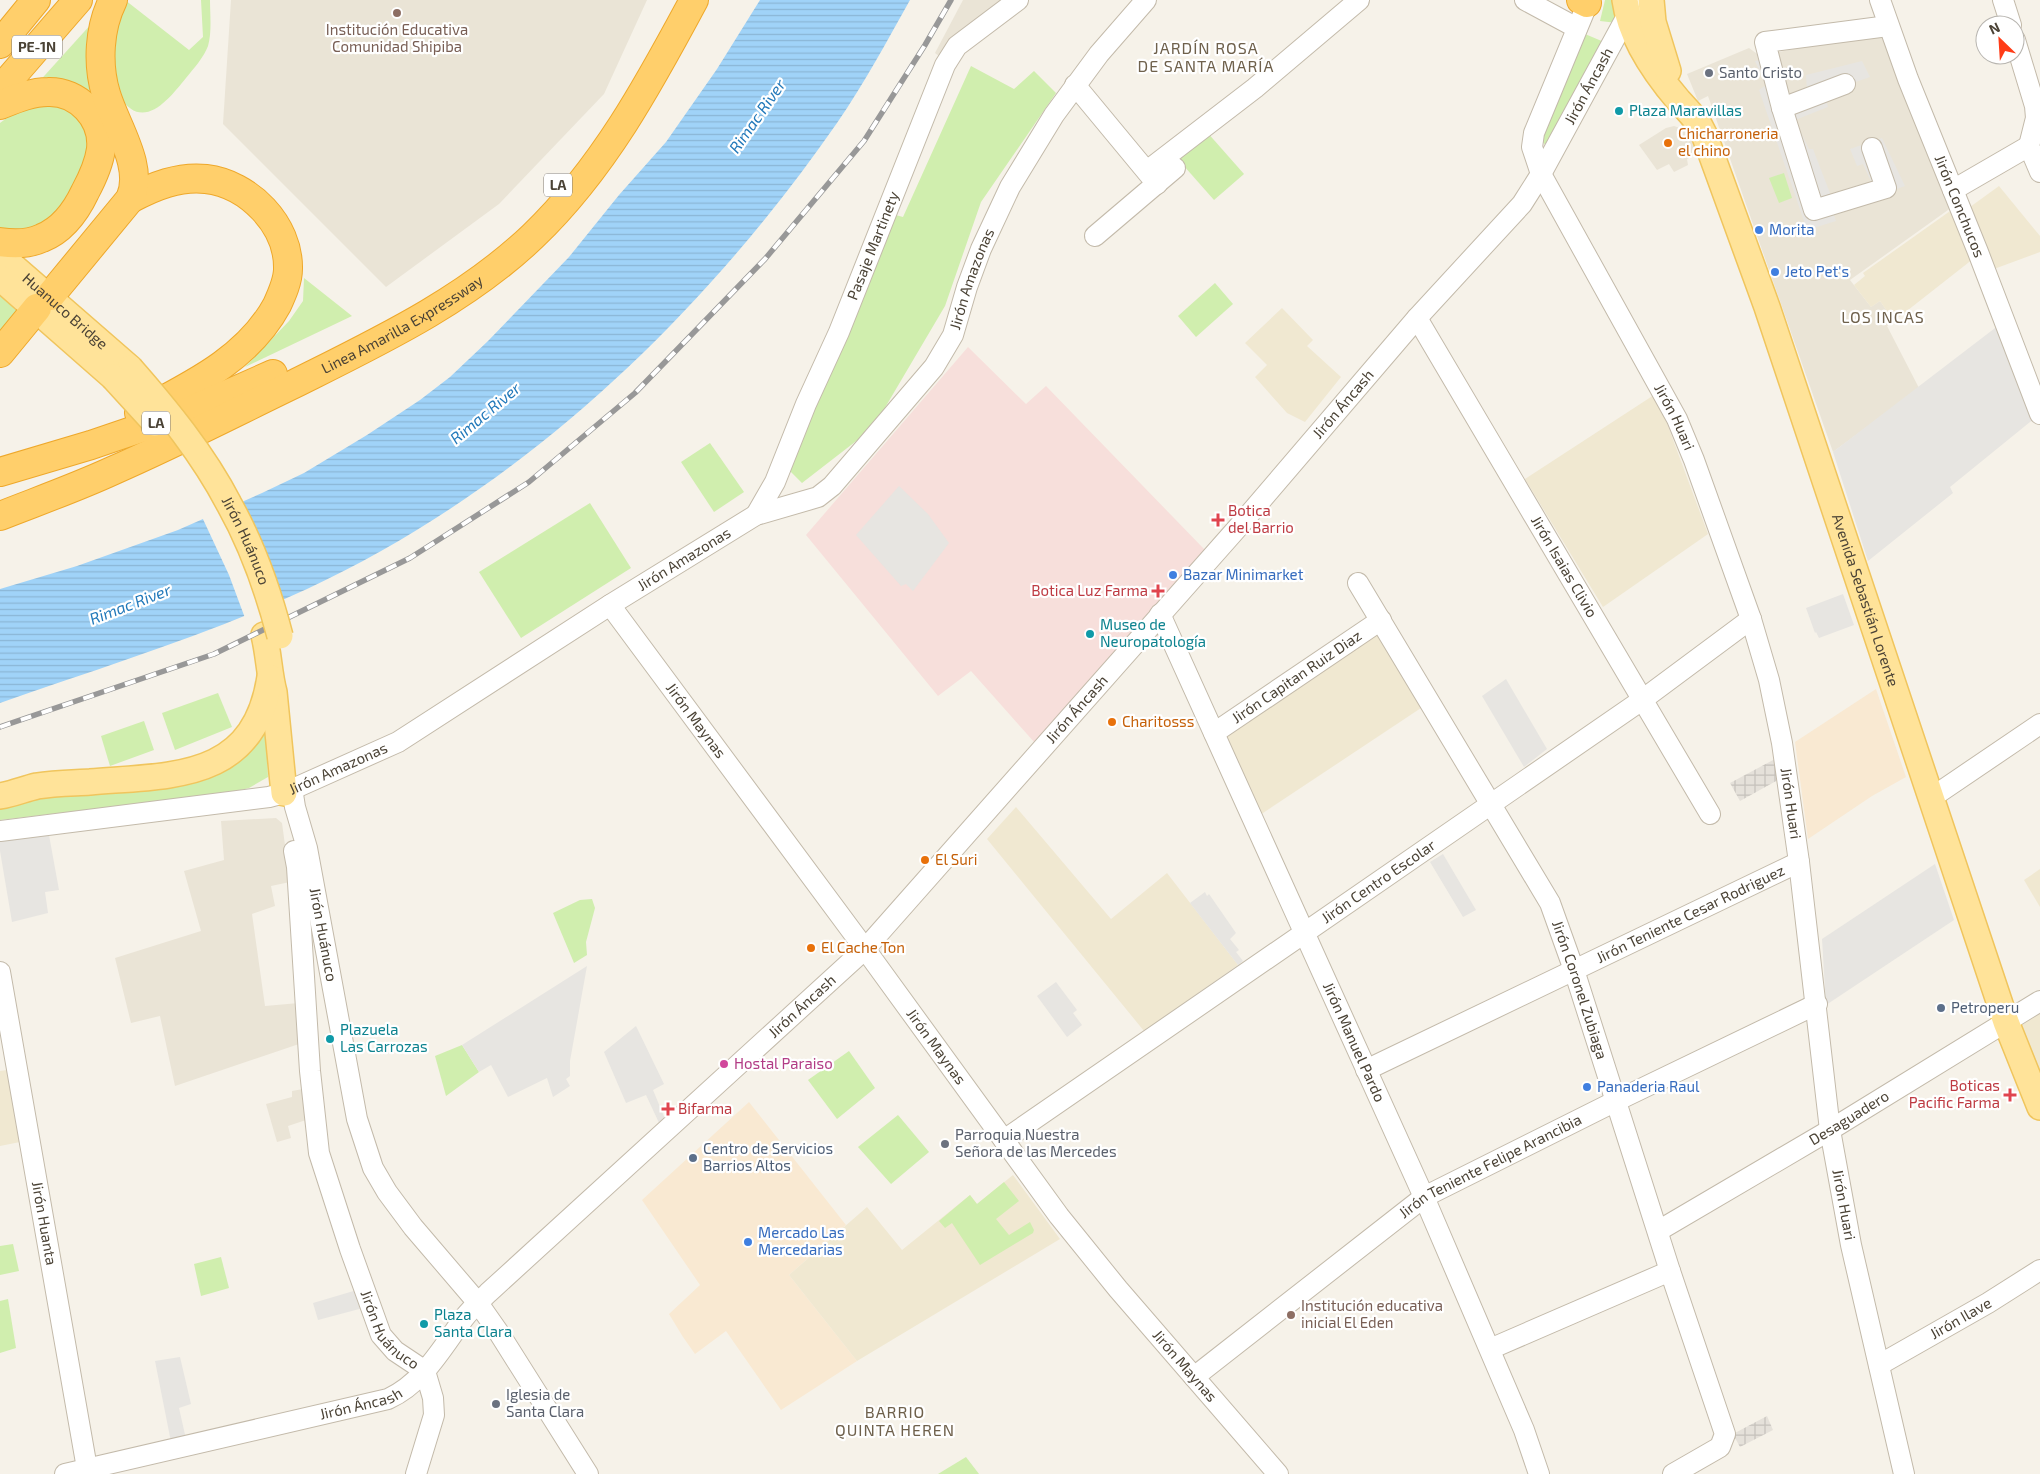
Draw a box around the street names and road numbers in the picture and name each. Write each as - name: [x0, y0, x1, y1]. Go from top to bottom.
- road number: PE-1N: [12, 36, 62, 58]
- street label: Jirón Áncash: [1560, 44, 1616, 127]
- street label: Jirón Conchucos: [1932, 152, 1989, 260]
- road number: LA: [544, 174, 572, 196]
- street label: Pasaje Martinety: [843, 188, 902, 302]
- street label: Jirón Amazonas: [945, 225, 998, 331]
- street label: Huanuco Bridge: [19, 269, 112, 353]
- street label: Linea Amarilla Expressway: [318, 271, 486, 377]
- street label: Jirón Áncash: [1308, 365, 1377, 442]
- street label: Jirón Huari: [1651, 380, 1699, 453]
- road number: LA: [142, 412, 170, 434]
- street label: Jirón Huánuco: [219, 493, 274, 587]
- street label: Avenida Sebastián Lorente: [1829, 511, 1903, 689]
- street label: Jirón Isaias Clivio: [1528, 512, 1602, 620]
- street label: Jirón Amazonas: [634, 523, 734, 594]
- street label: Jirón Capitan Ruiz Diaz: [1228, 626, 1365, 726]
- street label: Jirón Áncash: [1041, 671, 1111, 746]
- street label: Jirón Maynas: [663, 679, 730, 761]
- street label: Jirón Amazonas: [286, 738, 390, 798]
- street label: Jirón Huari: [1778, 766, 1806, 840]
- street label: Jirón Centro Escolar: [1317, 835, 1438, 926]
- street label: Jirón Teniente Cesar Rodriguez: [1593, 860, 1787, 966]
- street label: Jirón Huánuco: [306, 886, 341, 983]
- street label: Jirón Coronel Zubiaga: [1549, 918, 1612, 1061]
- street label: Jirón Áncash: [764, 970, 839, 1041]
- street label: Jirón Manuel Pardo: [1320, 979, 1390, 1104]
- street label: Jirón Maynas: [903, 1005, 970, 1088]
- street label: Desaguadero: [1806, 1086, 1892, 1148]
- street label: Jirón Teniente Felipe Arancibia: [1395, 1110, 1584, 1221]
- street label: Jirón Huari: [1829, 1168, 1860, 1242]
- street label: Jirón Huanta: [29, 1180, 61, 1266]
- street label: Jirón Huánuco: [358, 1287, 423, 1373]
- street label: Jirón Ilave: [1926, 1293, 1994, 1342]
- street label: Jirón Maynas: [1149, 1326, 1221, 1405]
- street label: Jirón Áncash: [317, 1383, 405, 1423]

